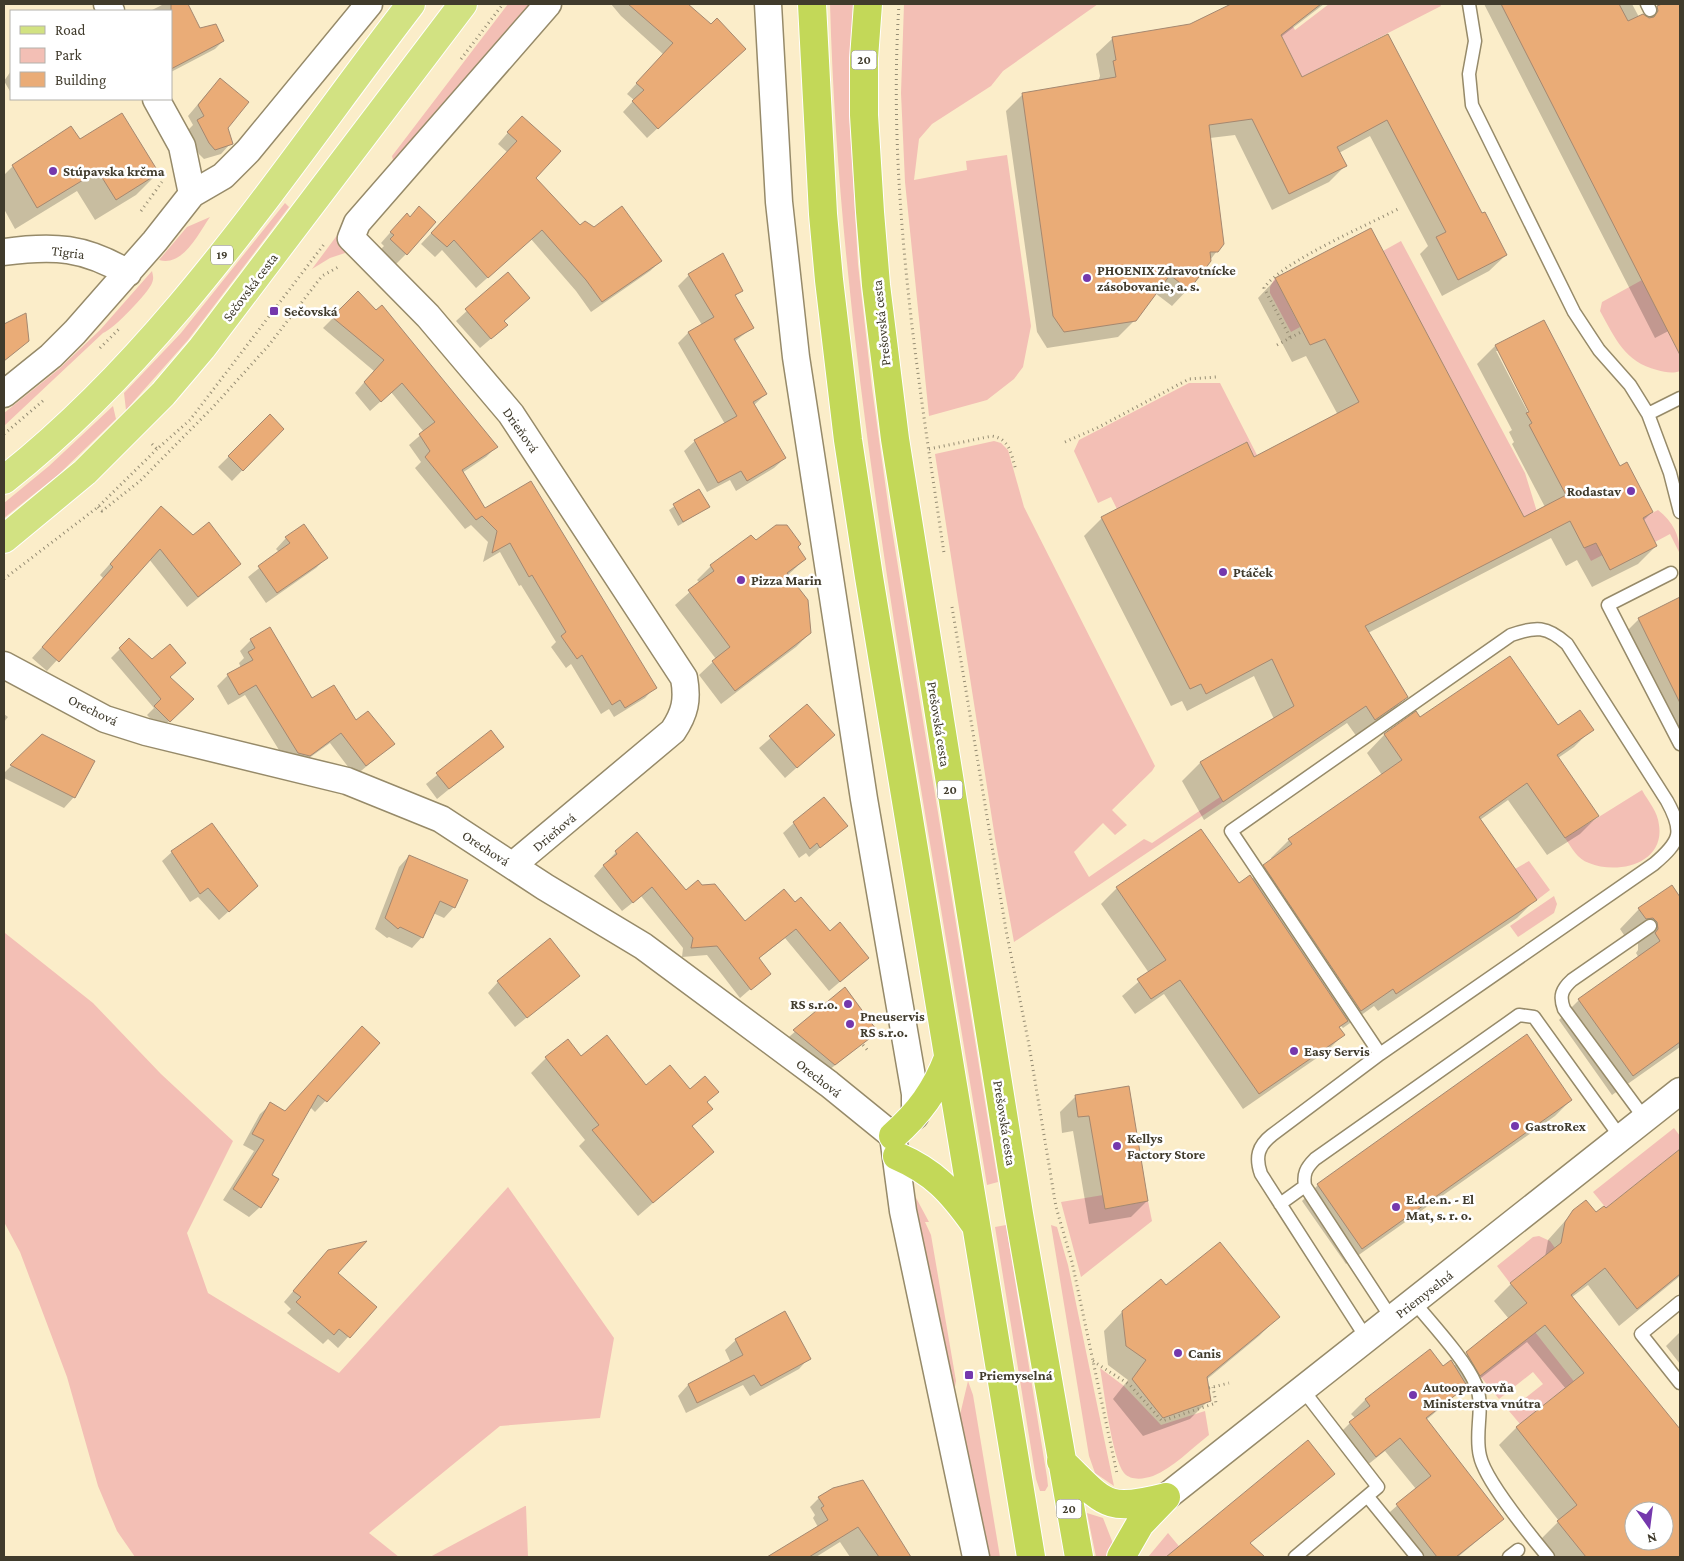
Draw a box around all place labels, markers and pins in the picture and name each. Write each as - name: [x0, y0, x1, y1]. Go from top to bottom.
- place label: Stúpavska krčma: [63, 163, 165, 179]
- marker: Stúpavska krčma: [47, 165, 59, 177]
- place label: PHOENIX Zdravotnícke zásobovanie, a. s.: [1097, 262, 1236, 295]
- marker: PHOENIX Zdravotnícke zásobovanie, a. s.: [1081, 272, 1093, 284]
- place label: Sečovská: [284, 303, 338, 319]
- marker: Sečovská: [268, 305, 280, 317]
- place label: Rodastav: [1567, 483, 1621, 499]
- marker: Rodastav: [1625, 485, 1637, 497]
- place label: Ptáček: [1233, 564, 1273, 580]
- marker: Ptáček: [1217, 566, 1229, 578]
- place label: Pizza Marin: [751, 572, 822, 588]
- marker: Pizza Marin: [735, 574, 747, 586]
- place label: RS s.r.o.: [790, 996, 838, 1012]
- marker: RS s.r.o.: [842, 998, 854, 1010]
- place label: Pneuservis RS s.r.o.: [860, 1008, 925, 1040]
- marker: Pneuservis RS s.r.o.: [844, 1018, 856, 1030]
- place label: Easy Servis: [1304, 1043, 1370, 1059]
- marker: Easy Servis: [1288, 1045, 1300, 1057]
- place label: GastroRex: [1525, 1118, 1587, 1134]
- marker: GastroRex: [1509, 1120, 1521, 1132]
- place label: Kellys Factory Store: [1127, 1130, 1206, 1162]
- marker: Kellys Factory Store: [1111, 1140, 1123, 1152]
- place label: E.d.e.n. - El Mat, s. r. o.: [1406, 1191, 1474, 1224]
- marker: E.d.e.n. - El Mat, s. r. o.: [1390, 1201, 1402, 1213]
- place label: Canis: [1188, 1345, 1221, 1361]
- marker: Canis: [1172, 1347, 1184, 1359]
- place label: Priemyselná: [979, 1367, 1053, 1383]
- marker: Priemyselná: [963, 1369, 975, 1381]
- place label: Autoopravovňa Ministerstva vnútra: [1422, 1379, 1541, 1411]
- marker: Autoopravovňa Ministerstva vnútra: [1407, 1389, 1419, 1401]

